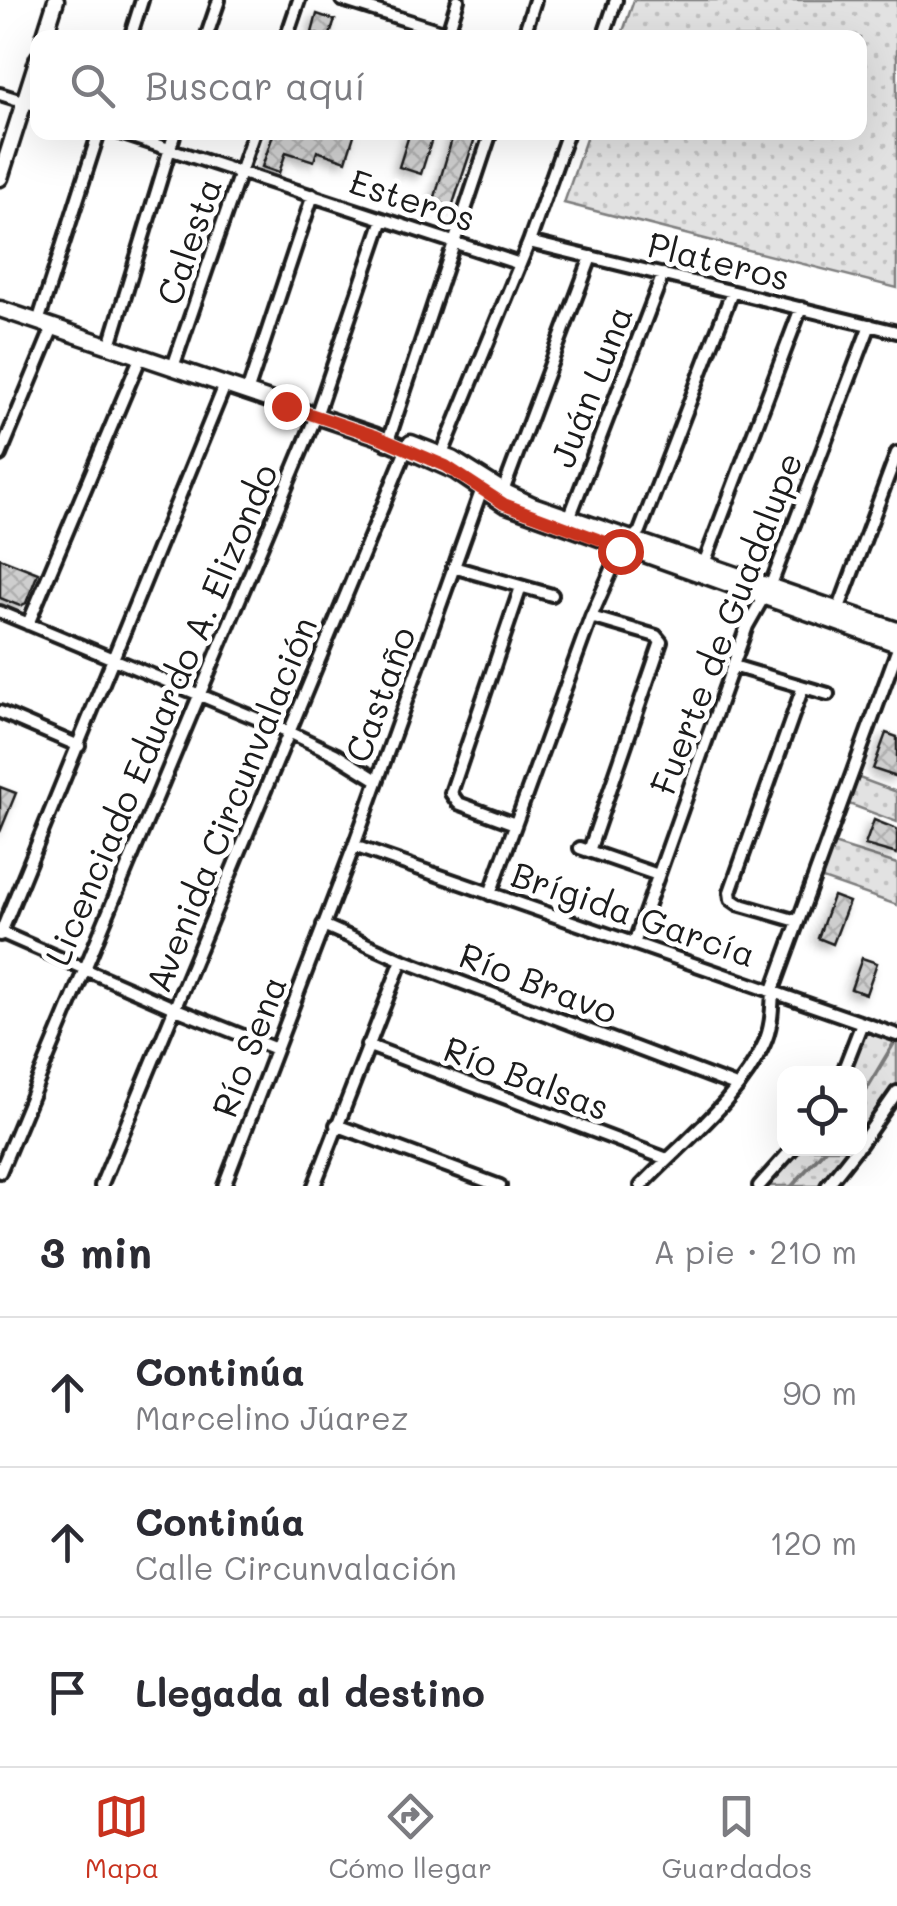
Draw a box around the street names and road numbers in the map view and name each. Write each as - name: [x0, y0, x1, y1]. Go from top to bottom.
- street label: Esteros: [344, 157, 482, 241]
- street label: Calesta: [145, 171, 231, 311]
- street label: Plateros: [643, 220, 795, 300]
- street label: Juán Luna: [538, 299, 642, 473]
- street label: Fuerte de Guadalupe: [638, 445, 812, 801]
- street label: Licenciado Eduardo A. Elizondo: [33, 456, 287, 972]
- street label: Avenida Circunvalación: [134, 610, 326, 998]
- street label: Castaño: [333, 620, 425, 768]
- street label: Brígida García: [506, 850, 762, 976]
- street label: Río Bravo: [453, 931, 625, 1033]
- street label: Río Sena: [200, 969, 296, 1123]
- street label: Río Balsas: [438, 1024, 616, 1130]

